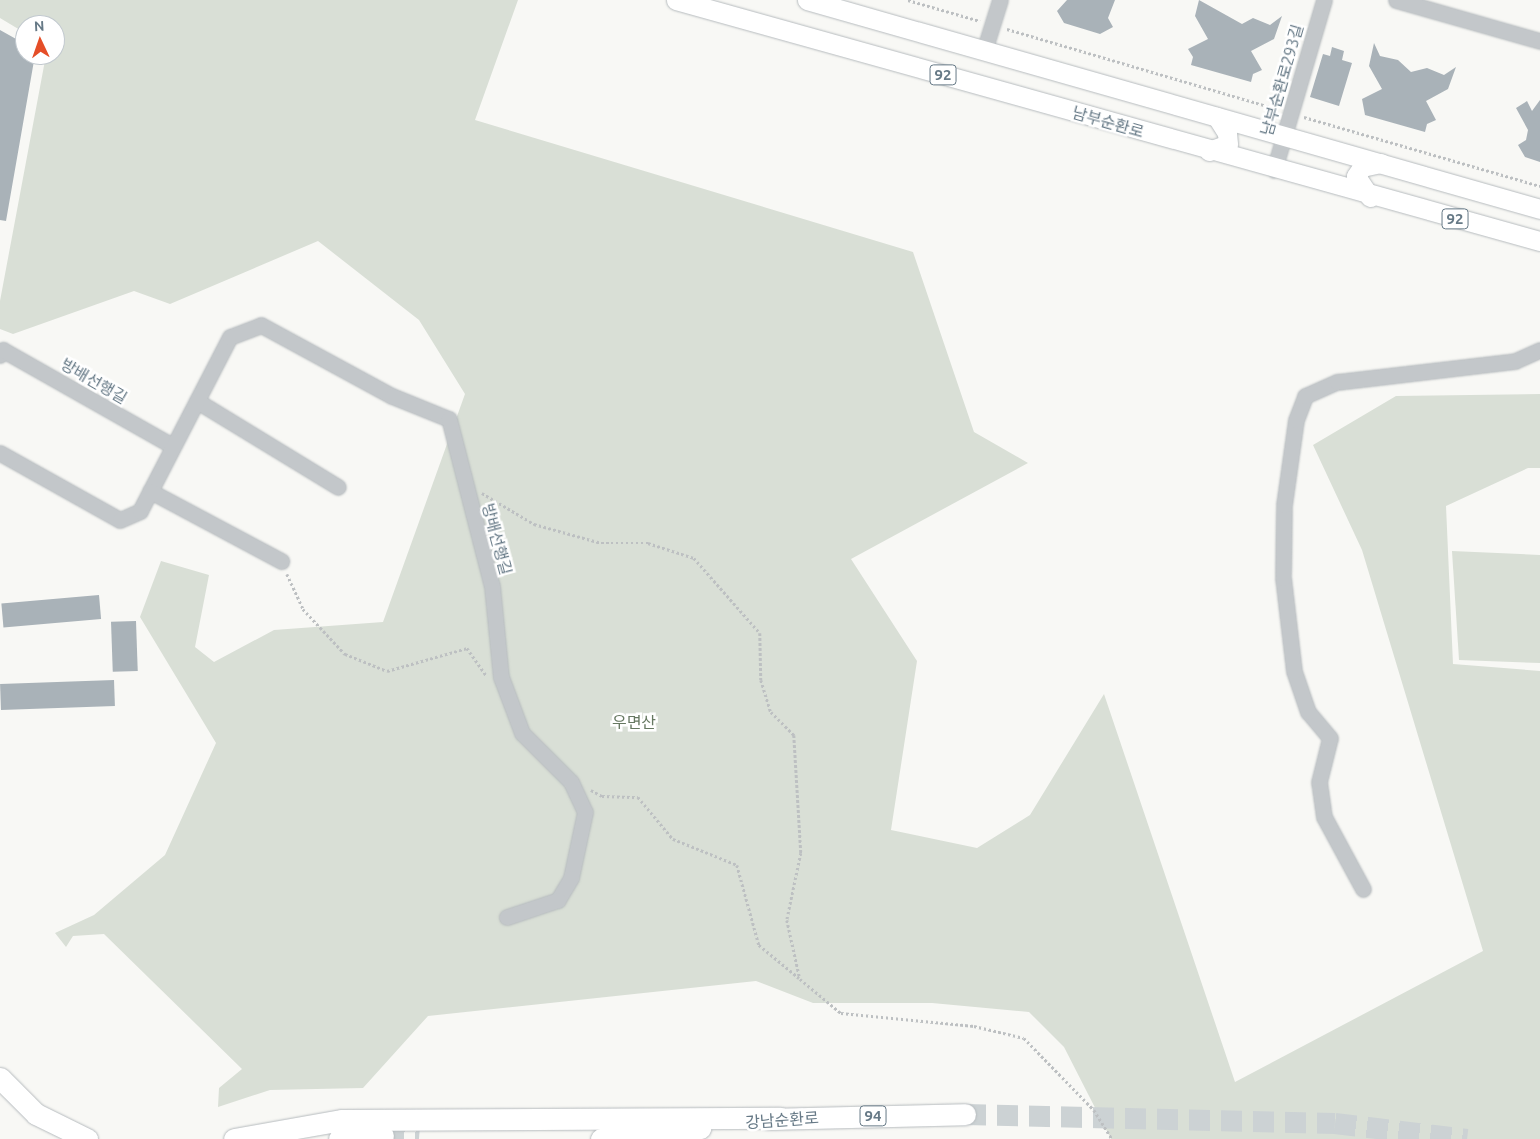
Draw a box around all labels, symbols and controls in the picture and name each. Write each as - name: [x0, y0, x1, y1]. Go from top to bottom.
- north arrow: [15, 15, 65, 65]
- text: N: [34, 18, 45, 34]
- street label: 남부순환로293길: [1257, 22, 1307, 138]
- road number: 92: [929, 62, 957, 88]
- street label: 남부순환로: [1070, 103, 1146, 141]
- road number: 92: [1441, 206, 1469, 232]
- street label: 방배선행길: [57, 354, 131, 408]
- street label: 방배선행길: [478, 501, 516, 577]
- park label: 우면산: [612, 712, 656, 732]
- road number: 94: [859, 1104, 887, 1128]
- street label: 강남순환로: [745, 1108, 819, 1132]

